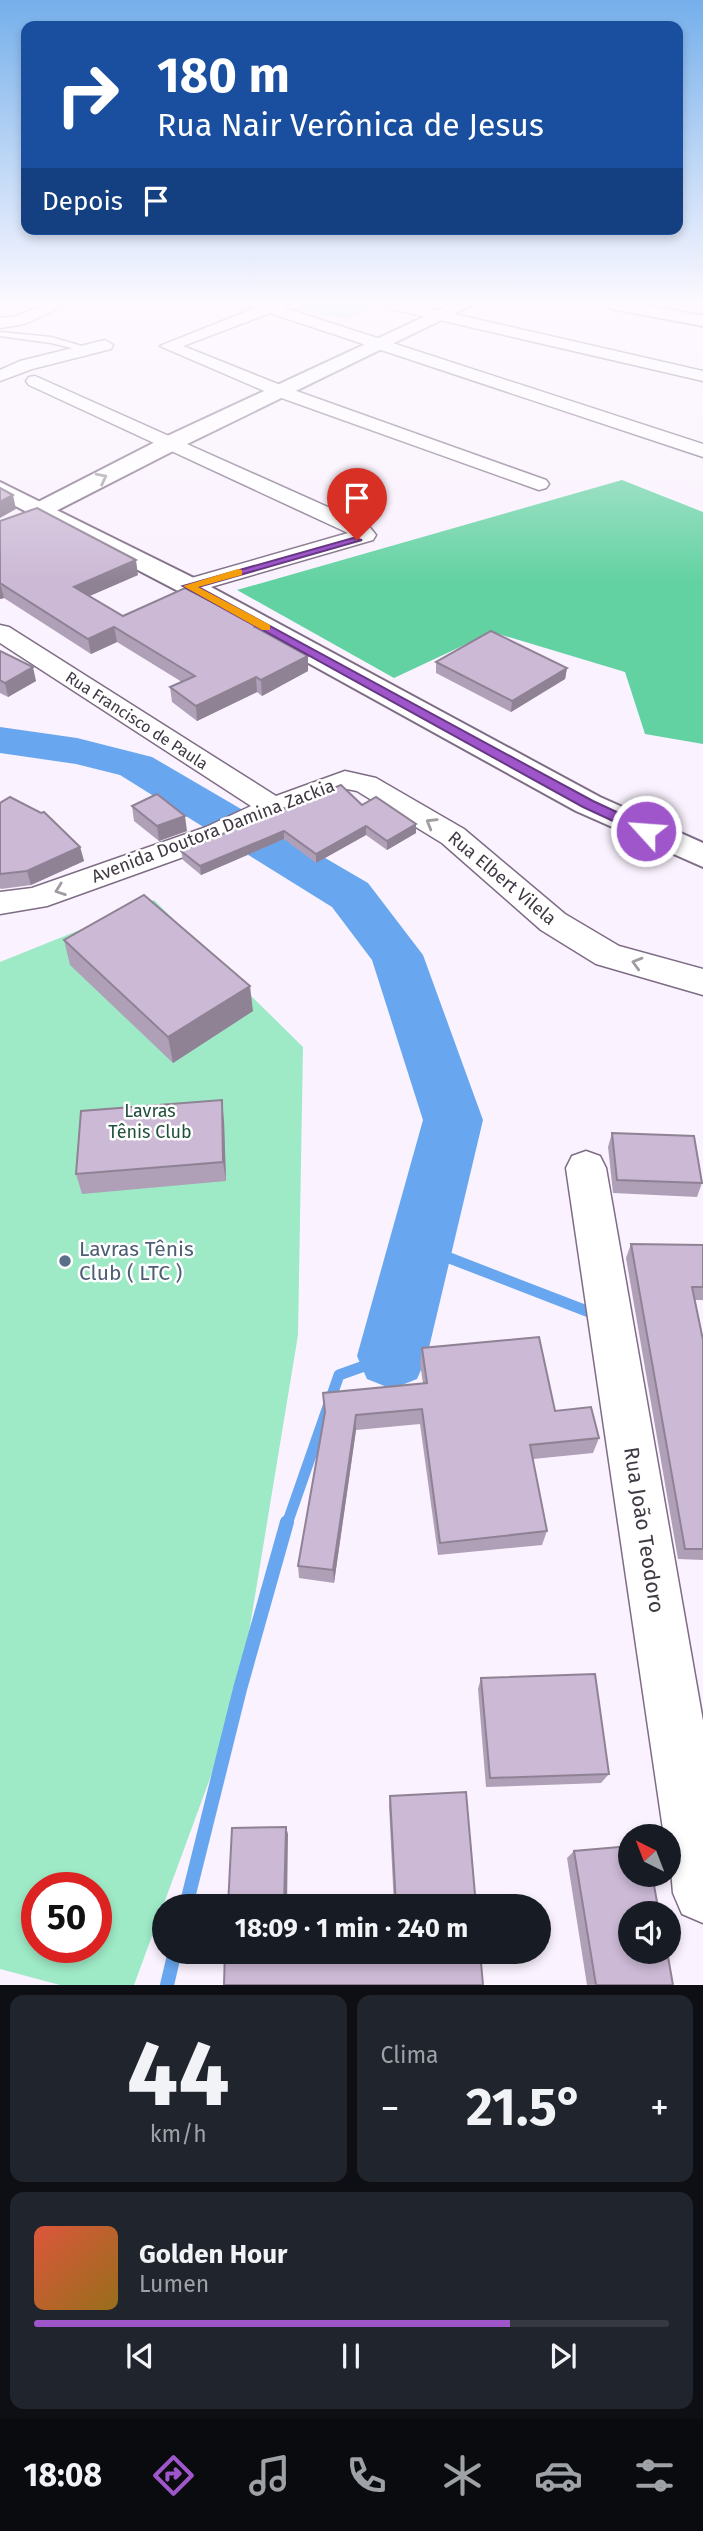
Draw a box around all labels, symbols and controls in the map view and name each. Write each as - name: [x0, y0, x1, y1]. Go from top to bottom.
- text: 180 m: [157, 46, 290, 105]
- icon: right: [42, 49, 133, 140]
- text: Rua Nair Verônica de Jesus: [157, 106, 544, 144]
- icon: arrive: [137, 182, 175, 220]
- text: Depois: [42, 186, 123, 217]
- pin: [327, 468, 387, 540]
- one-way arrow: [95, 473, 108, 486]
- icon: arrive: [338, 479, 376, 517]
- street label: Rua Francisco de Paula: [62, 667, 211, 774]
- street label: Avenida Doutora Damina Zackia: [88, 774, 338, 888]
- position arrow: [609, 794, 683, 868]
- one-way arrow: [426, 818, 439, 831]
- street label: Rua Elbert Vilela: [443, 826, 561, 930]
- one-way arrow: [55, 881, 67, 895]
- one-way arrow: [632, 957, 644, 971]
- park label: Lavras Tênis Club: [108, 1100, 192, 1143]
- place label: Lavras Tênis Club ( LTC ): [79, 1236, 194, 1286]
- marker: Lavras Tênis Club ( LTC ): [57, 1253, 73, 1269]
- street label: Rua João Teodoro: [618, 1445, 670, 1615]
- north arrow: [618, 1824, 681, 1886]
- map controls: [618, 1824, 681, 1964]
- speed limit sign: 50: [21, 1872, 112, 1963]
- button: sound: [618, 1901, 681, 1964]
- text: 18:09 · 1 min · 240 m: [235, 1913, 468, 1944]
- text: 44: [127, 2020, 230, 2129]
- text: Clima: [381, 2041, 439, 2069]
- text: 21.5°: [466, 2076, 583, 2139]
- text: −: [381, 2085, 400, 2131]
- text: +: [650, 2085, 669, 2131]
- text: km/h: [150, 2120, 207, 2148]
- text: Golden Hour: [139, 2239, 287, 2270]
- text: Lumen: [139, 2270, 209, 2298]
- icon: previous: [121, 2337, 159, 2375]
- icon: pause: [332, 2337, 370, 2375]
- icon: next: [544, 2337, 582, 2375]
- icon: directions: [149, 2451, 198, 2500]
- icon: music: [245, 2451, 294, 2500]
- icon: phone: [342, 2451, 391, 2500]
- icon: climate: [438, 2451, 487, 2500]
- icon: car: [534, 2451, 583, 2500]
- icon: filters: [630, 2451, 679, 2500]
- text: 18:08: [24, 2456, 102, 2494]

